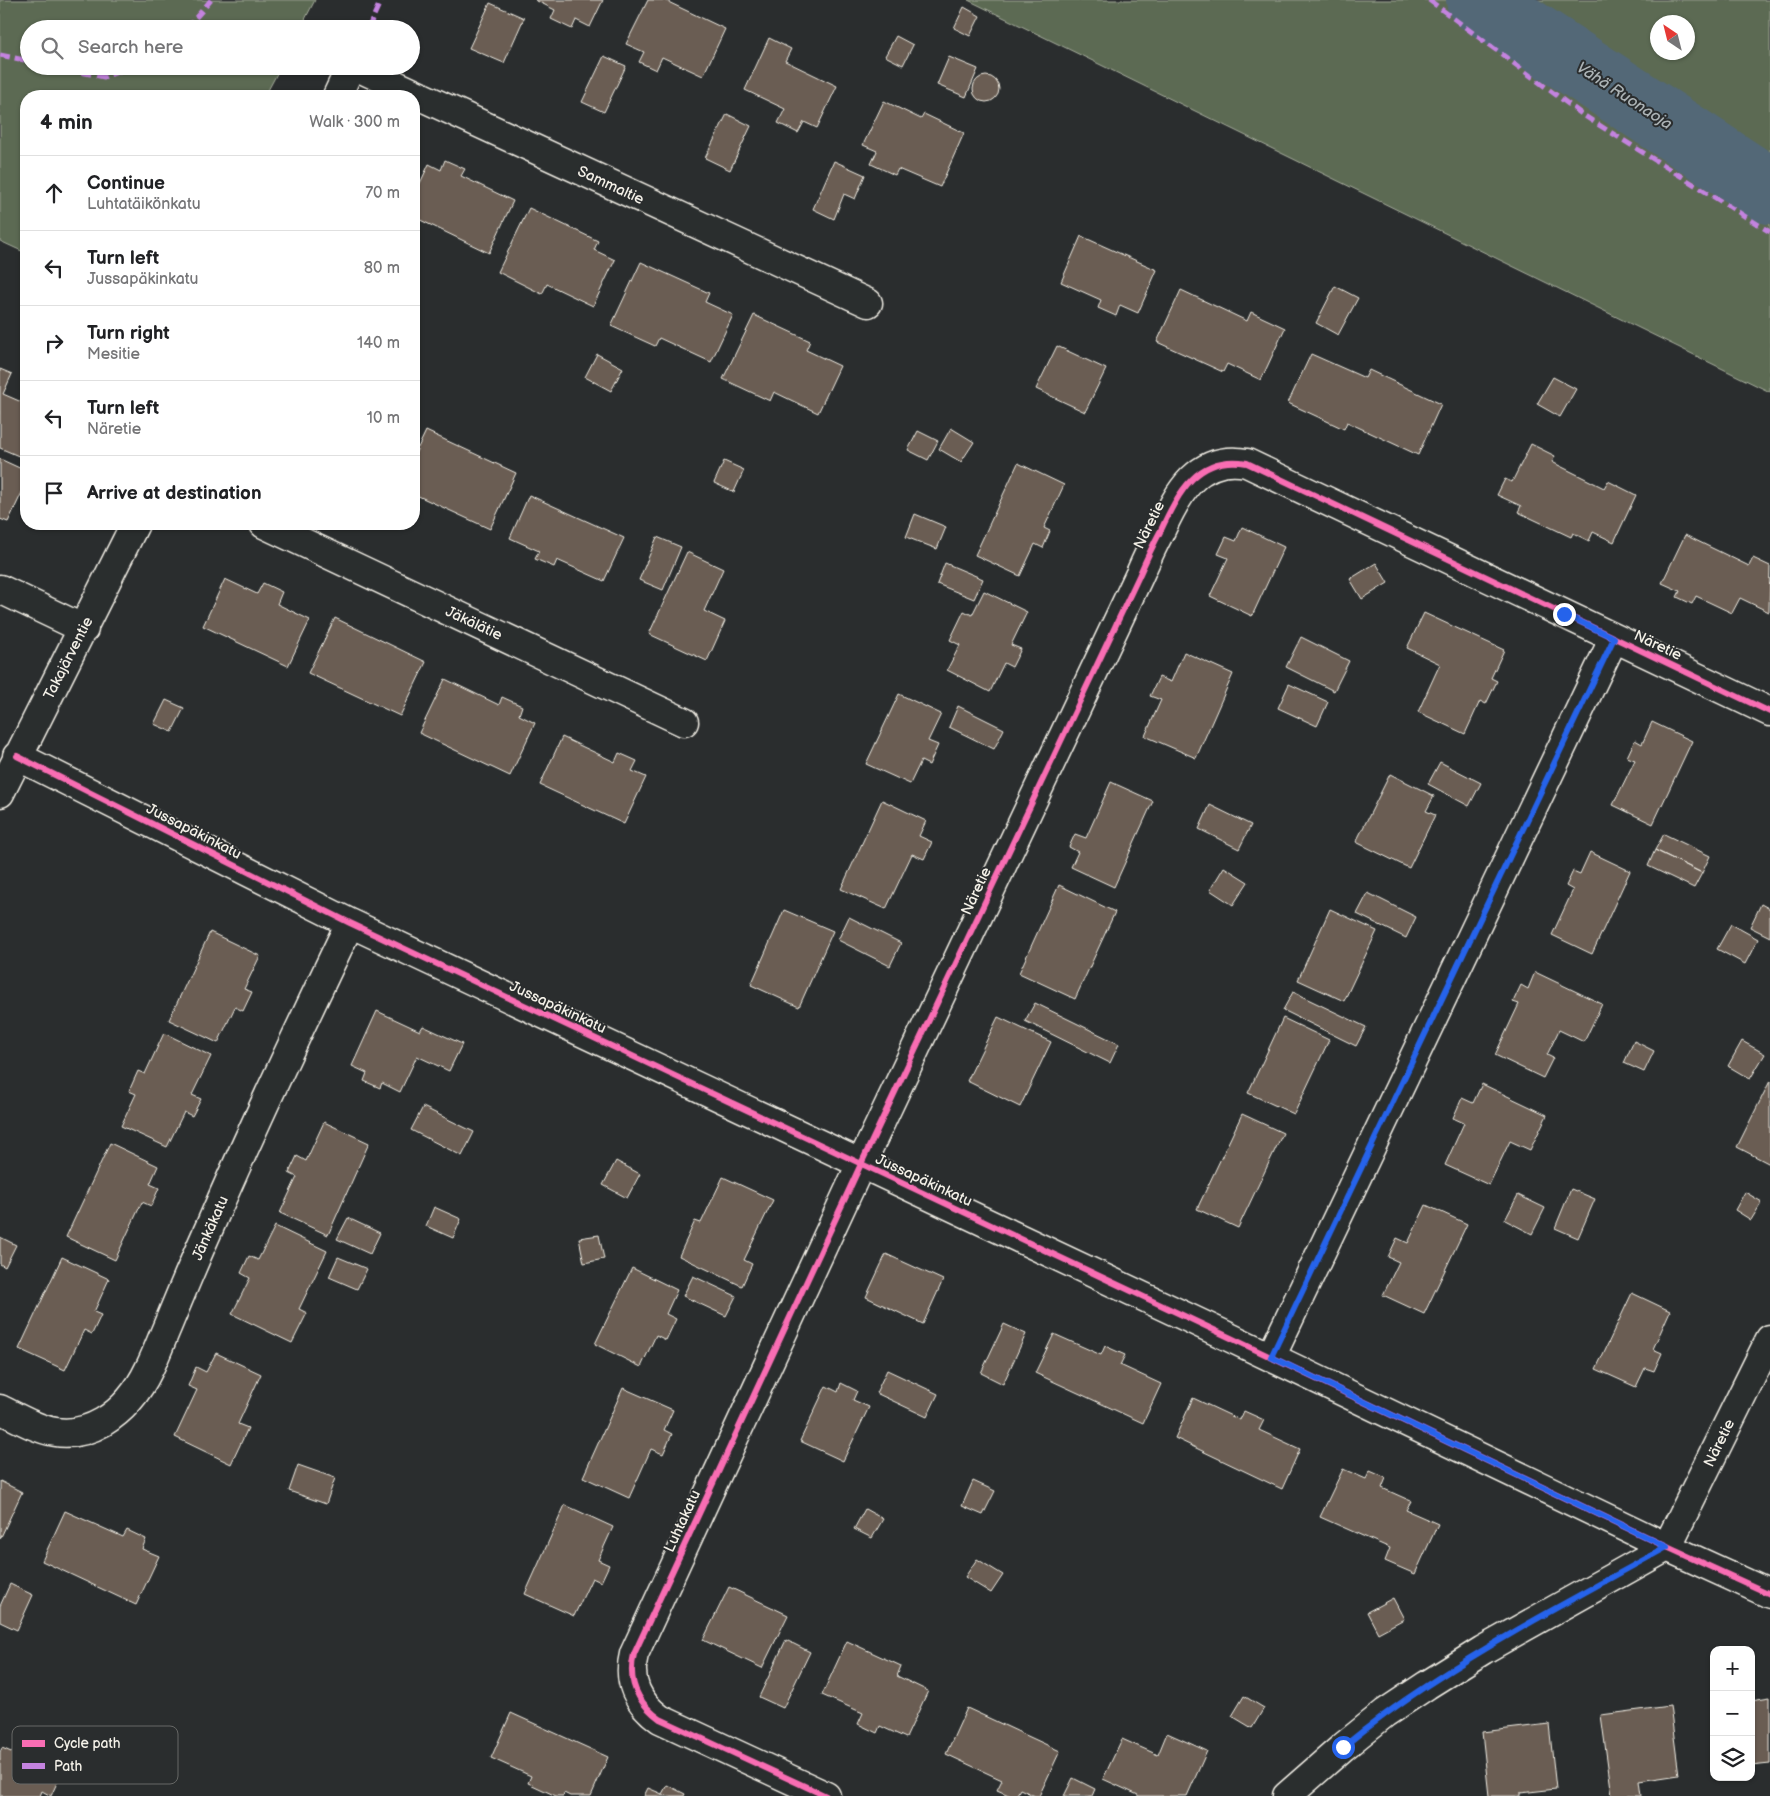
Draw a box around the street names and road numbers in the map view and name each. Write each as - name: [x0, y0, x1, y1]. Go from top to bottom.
- street label: Sammaltie: [574, 162, 647, 209]
- street label: Näretie: [1130, 498, 1169, 552]
- street label: Jäkälätie: [442, 602, 505, 645]
- street label: Takajärventie: [39, 614, 97, 703]
- street label: Näretie: [1631, 626, 1685, 665]
- street label: Jussapäkinkatu: [143, 799, 245, 864]
- street label: Näretie: [957, 864, 996, 918]
- street label: Jussapäkinkatu: [506, 977, 609, 1038]
- street label: Jussapäkinkatu: [872, 1150, 975, 1211]
- street label: Jänkäkatu: [188, 1193, 233, 1263]
- street label: Näretie: [1700, 1416, 1739, 1470]
- street label: Luhtakatu: [660, 1487, 705, 1555]

